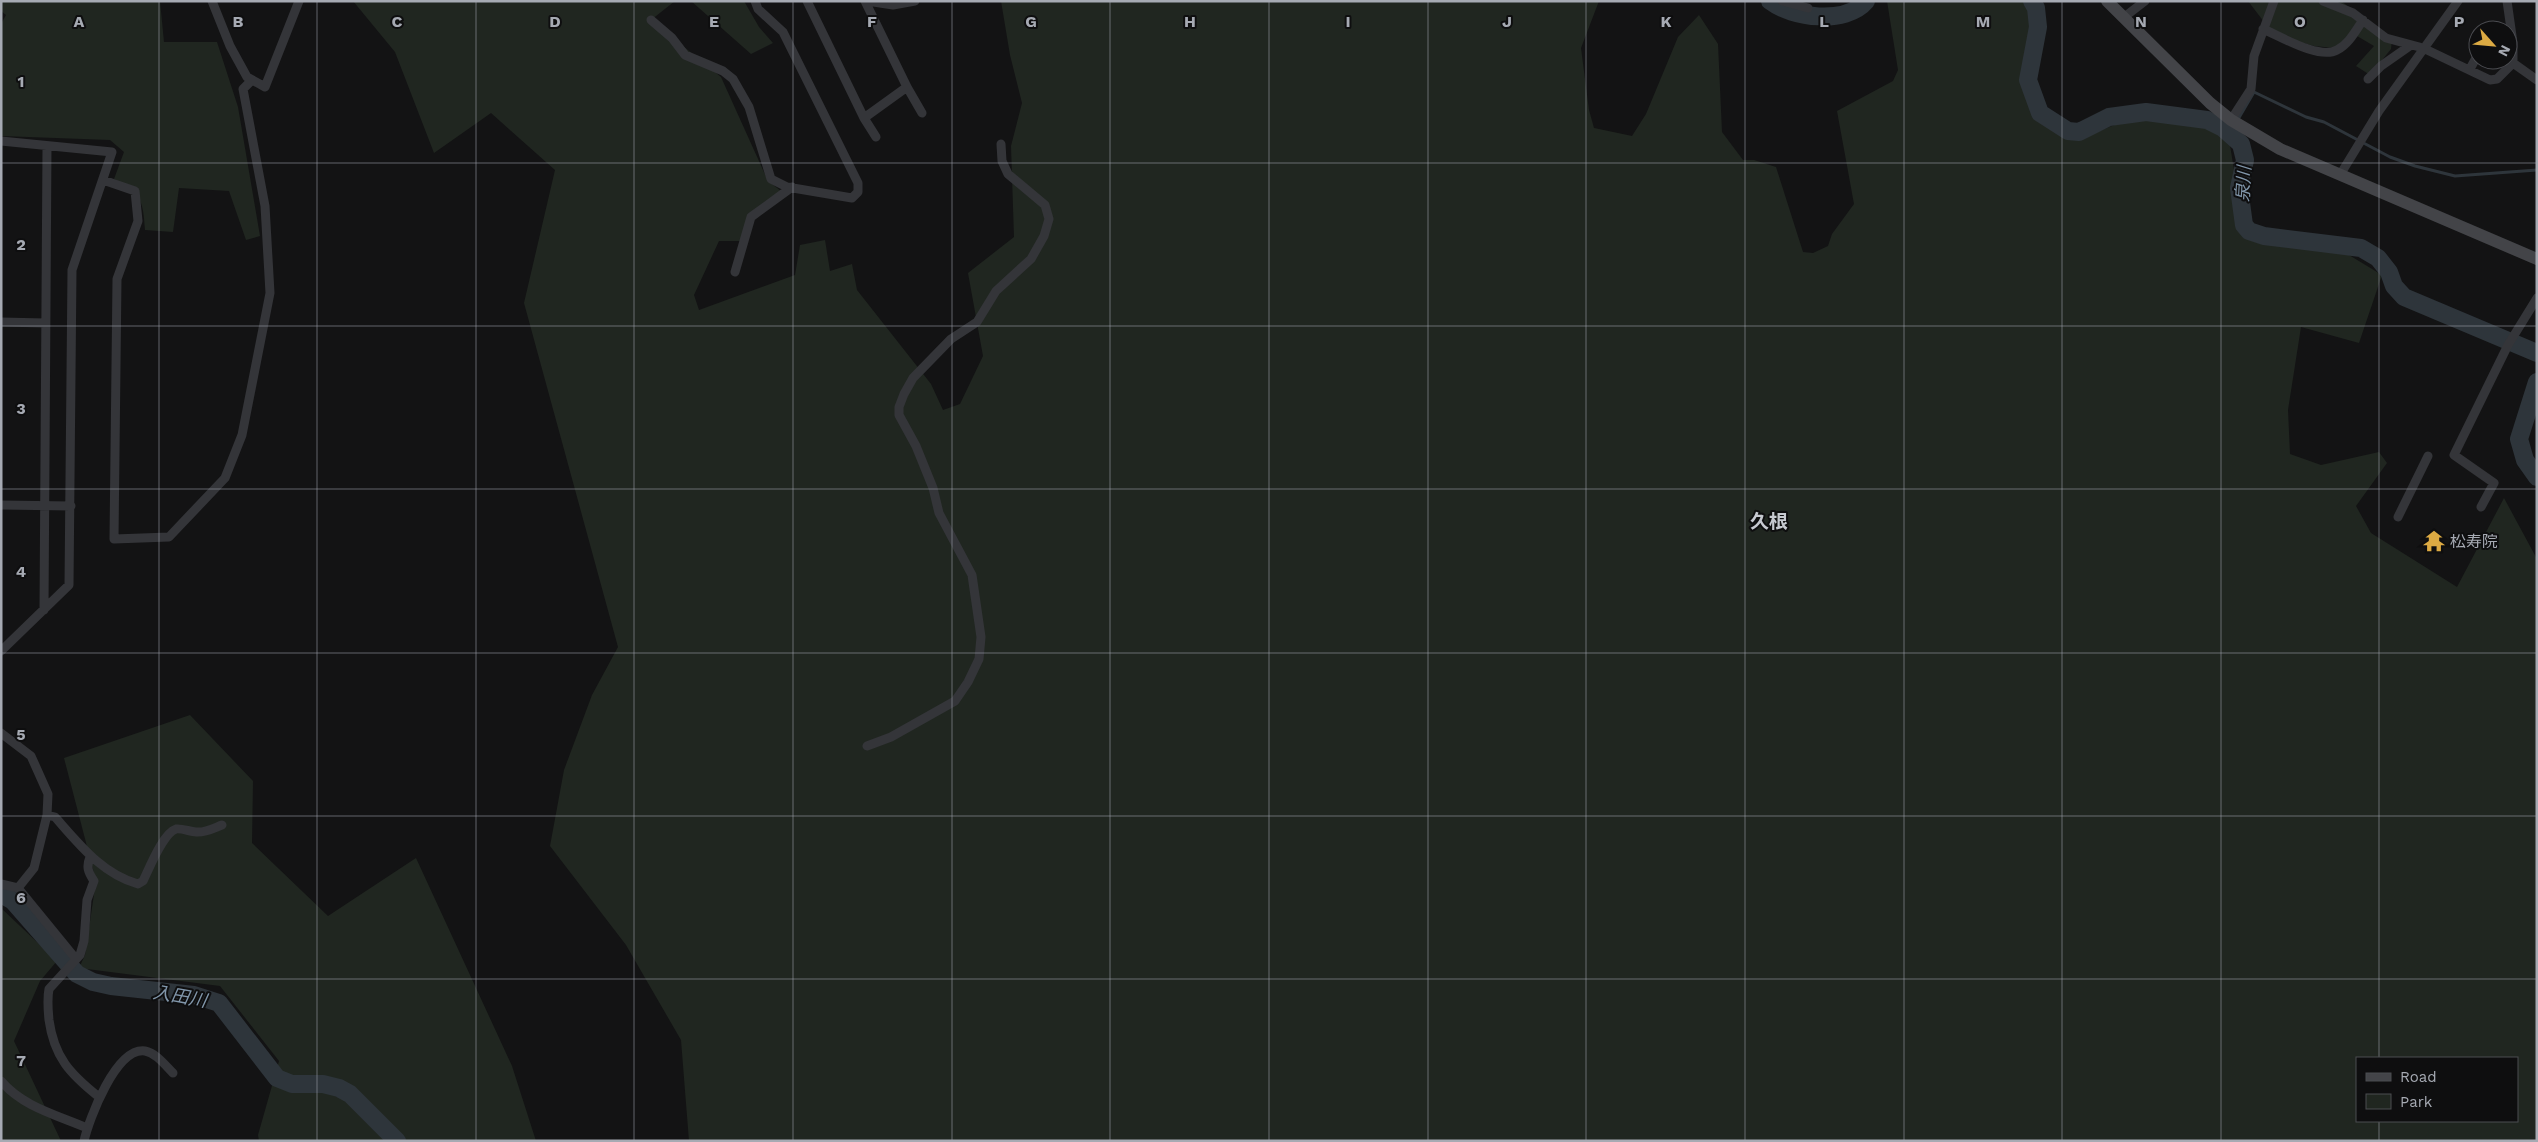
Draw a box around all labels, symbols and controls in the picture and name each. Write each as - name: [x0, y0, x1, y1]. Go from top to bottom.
- text: A: [74, 12, 85, 31]
- text: B: [233, 12, 244, 31]
- text: C: [392, 12, 403, 31]
- text: D: [549, 12, 561, 31]
- text: E: [709, 12, 719, 31]
- text: F: [867, 12, 877, 31]
- text: G: [1025, 12, 1037, 31]
- text: H: [1184, 12, 1196, 31]
- text: I: [1345, 12, 1351, 31]
- text: J: [1502, 12, 1512, 31]
- text: K: [1660, 12, 1672, 31]
- text: L: [1819, 12, 1829, 31]
- text: M: [1976, 12, 1990, 31]
- text: N: [2135, 12, 2147, 31]
- text: O: [2294, 12, 2306, 31]
- text: P: [2454, 12, 2465, 31]
- north arrow: [2468, 20, 2518, 70]
- text: N: [2495, 43, 2514, 59]
- text: 1: [18, 72, 24, 91]
- water label: 泉川: [2232, 163, 2255, 203]
- text: 2: [16, 235, 26, 254]
- text: 3: [16, 399, 26, 418]
- district label: 久根: [1750, 510, 1788, 533]
- temple icon: 松寿院: [2421, 528, 2447, 554]
- place label: 松寿院: [2450, 532, 2498, 551]
- text: 4: [16, 562, 26, 581]
- text: 5: [16, 725, 26, 744]
- text: 6: [16, 888, 26, 907]
- water label: 入田川: [152, 981, 210, 1011]
- text: 7: [16, 1051, 26, 1070]
- legend: [2356, 1057, 2518, 1122]
- text: Road: [2400, 1068, 2437, 1086]
- text: Park: [2400, 1093, 2433, 1111]

